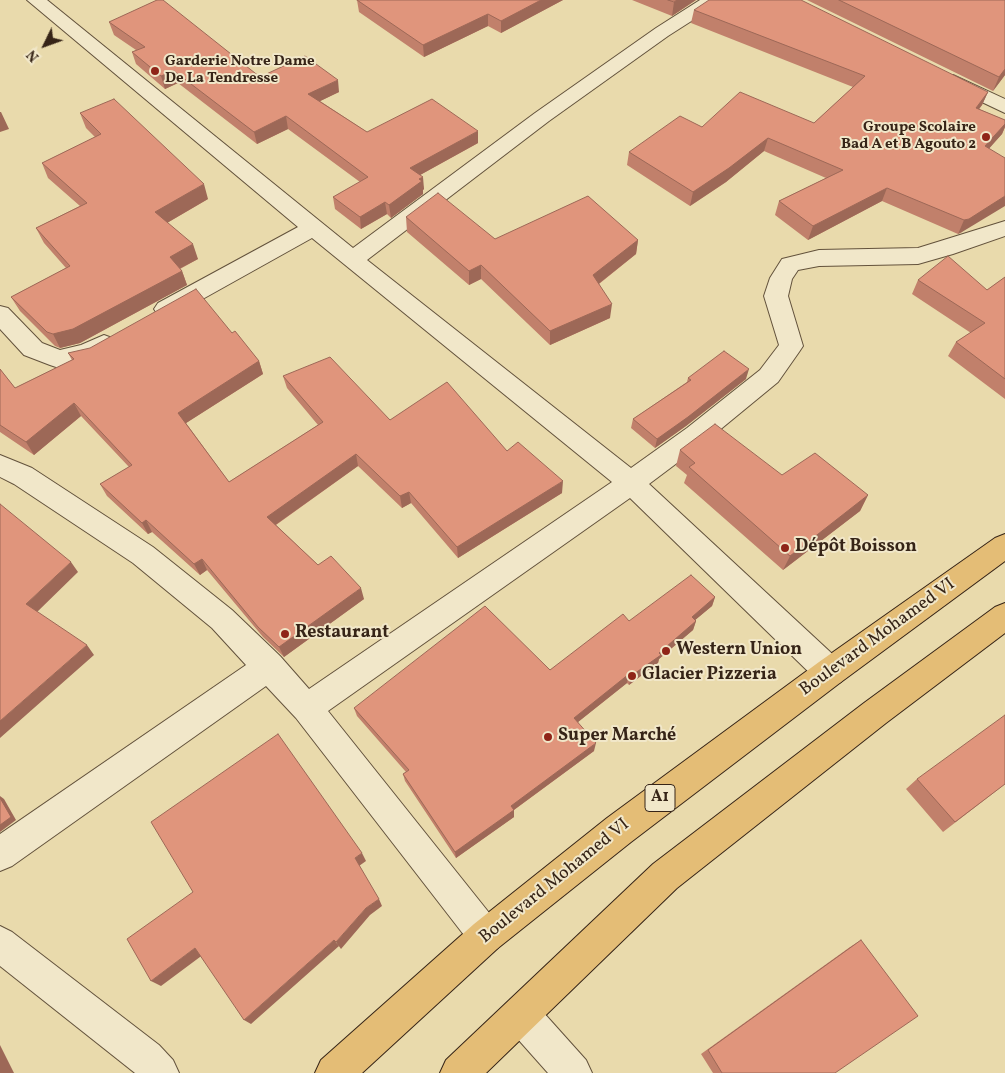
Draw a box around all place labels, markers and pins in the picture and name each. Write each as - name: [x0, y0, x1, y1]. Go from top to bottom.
- place label: Garderie Notre Dame De La Tendresse: [165, 53, 315, 88]
- marker: Garderie Notre Dame De La Tendresse: [149, 65, 161, 77]
- place label: Groupe Scolaire Bad A et B Agouto 2: [841, 119, 976, 154]
- marker: Groupe Scolaire Bad A et B Agouto 2: [980, 131, 992, 143]
- place label: Dépôt Boisson: [795, 537, 917, 559]
- marker: Dépôt Boisson: [779, 542, 791, 554]
- place label: Restaurant: [295, 623, 389, 645]
- marker: Restaurant: [279, 628, 291, 640]
- place label: Western Union: [676, 640, 802, 662]
- marker: Western Union: [660, 645, 672, 657]
- place label: Glacier Pizzeria: [642, 665, 777, 687]
- marker: Glacier Pizzeria: [626, 670, 638, 682]
- place label: Super Marché: [558, 726, 676, 748]
- marker: Super Marché: [542, 731, 554, 743]

